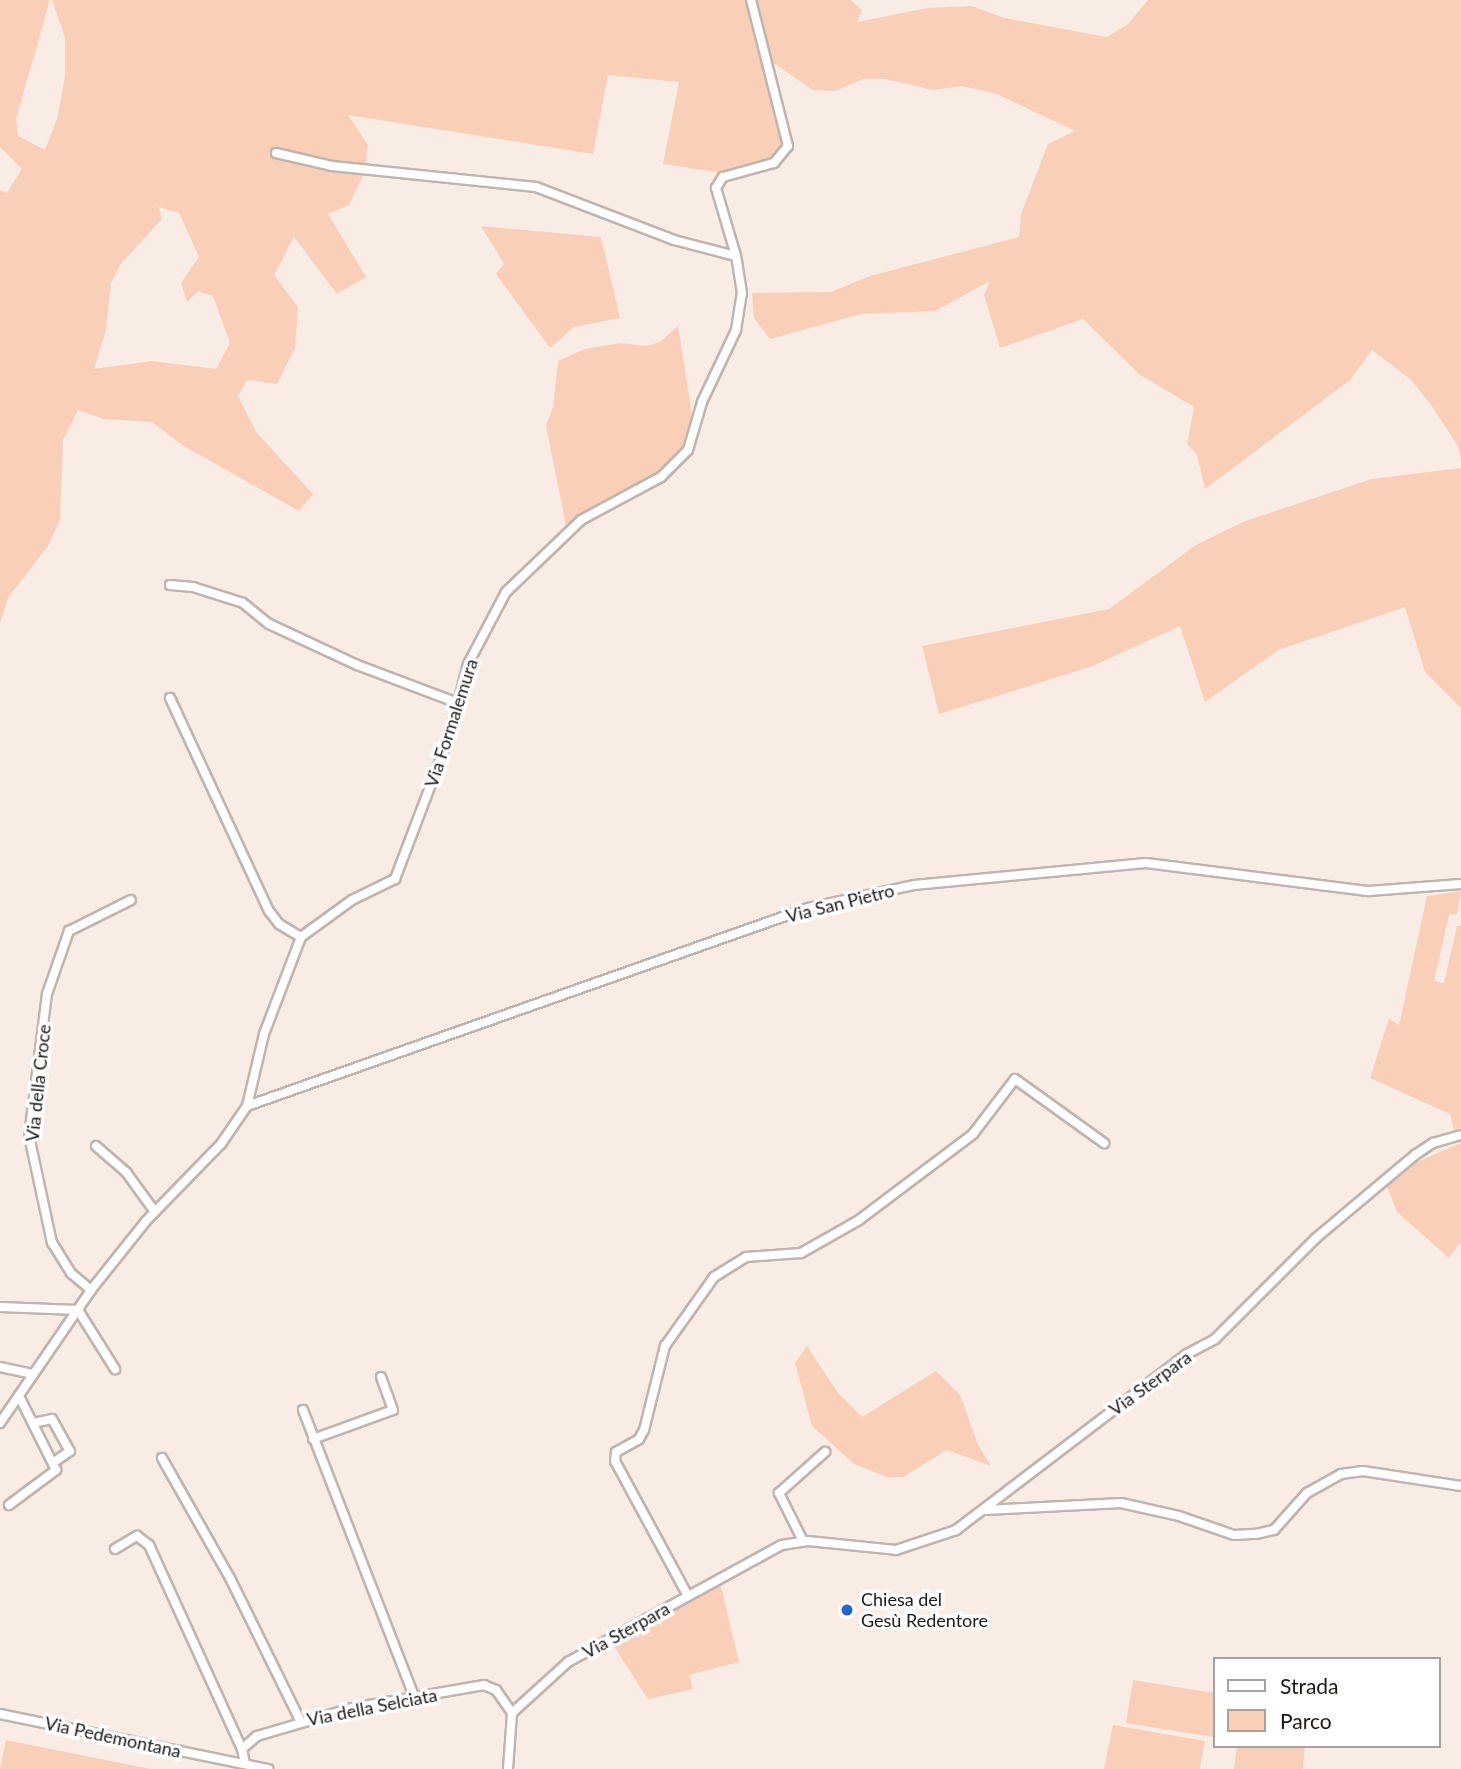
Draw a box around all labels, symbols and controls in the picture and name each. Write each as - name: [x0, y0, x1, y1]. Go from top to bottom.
- street label: Via Formalemura: [420, 656, 482, 790]
- street label: Via San Pietro: [784, 879, 896, 927]
- street label: Via della Croce: [21, 1023, 55, 1143]
- street label: Via Sterpara: [1105, 1346, 1195, 1420]
- place label: Chiesa del Gesù Redentore: [861, 1589, 988, 1632]
- street label: Via Sterpara: [579, 1597, 673, 1663]
- marker: Chiesa del Gesù Redentore: [839, 1602, 855, 1618]
- legend: [1212, 1657, 1440, 1748]
- text: Strada: [1280, 1673, 1339, 1698]
- street label: Via della Selciata: [305, 1684, 439, 1730]
- text: Parco: [1280, 1708, 1332, 1733]
- street label: Via Pedemontana: [43, 1712, 183, 1762]

